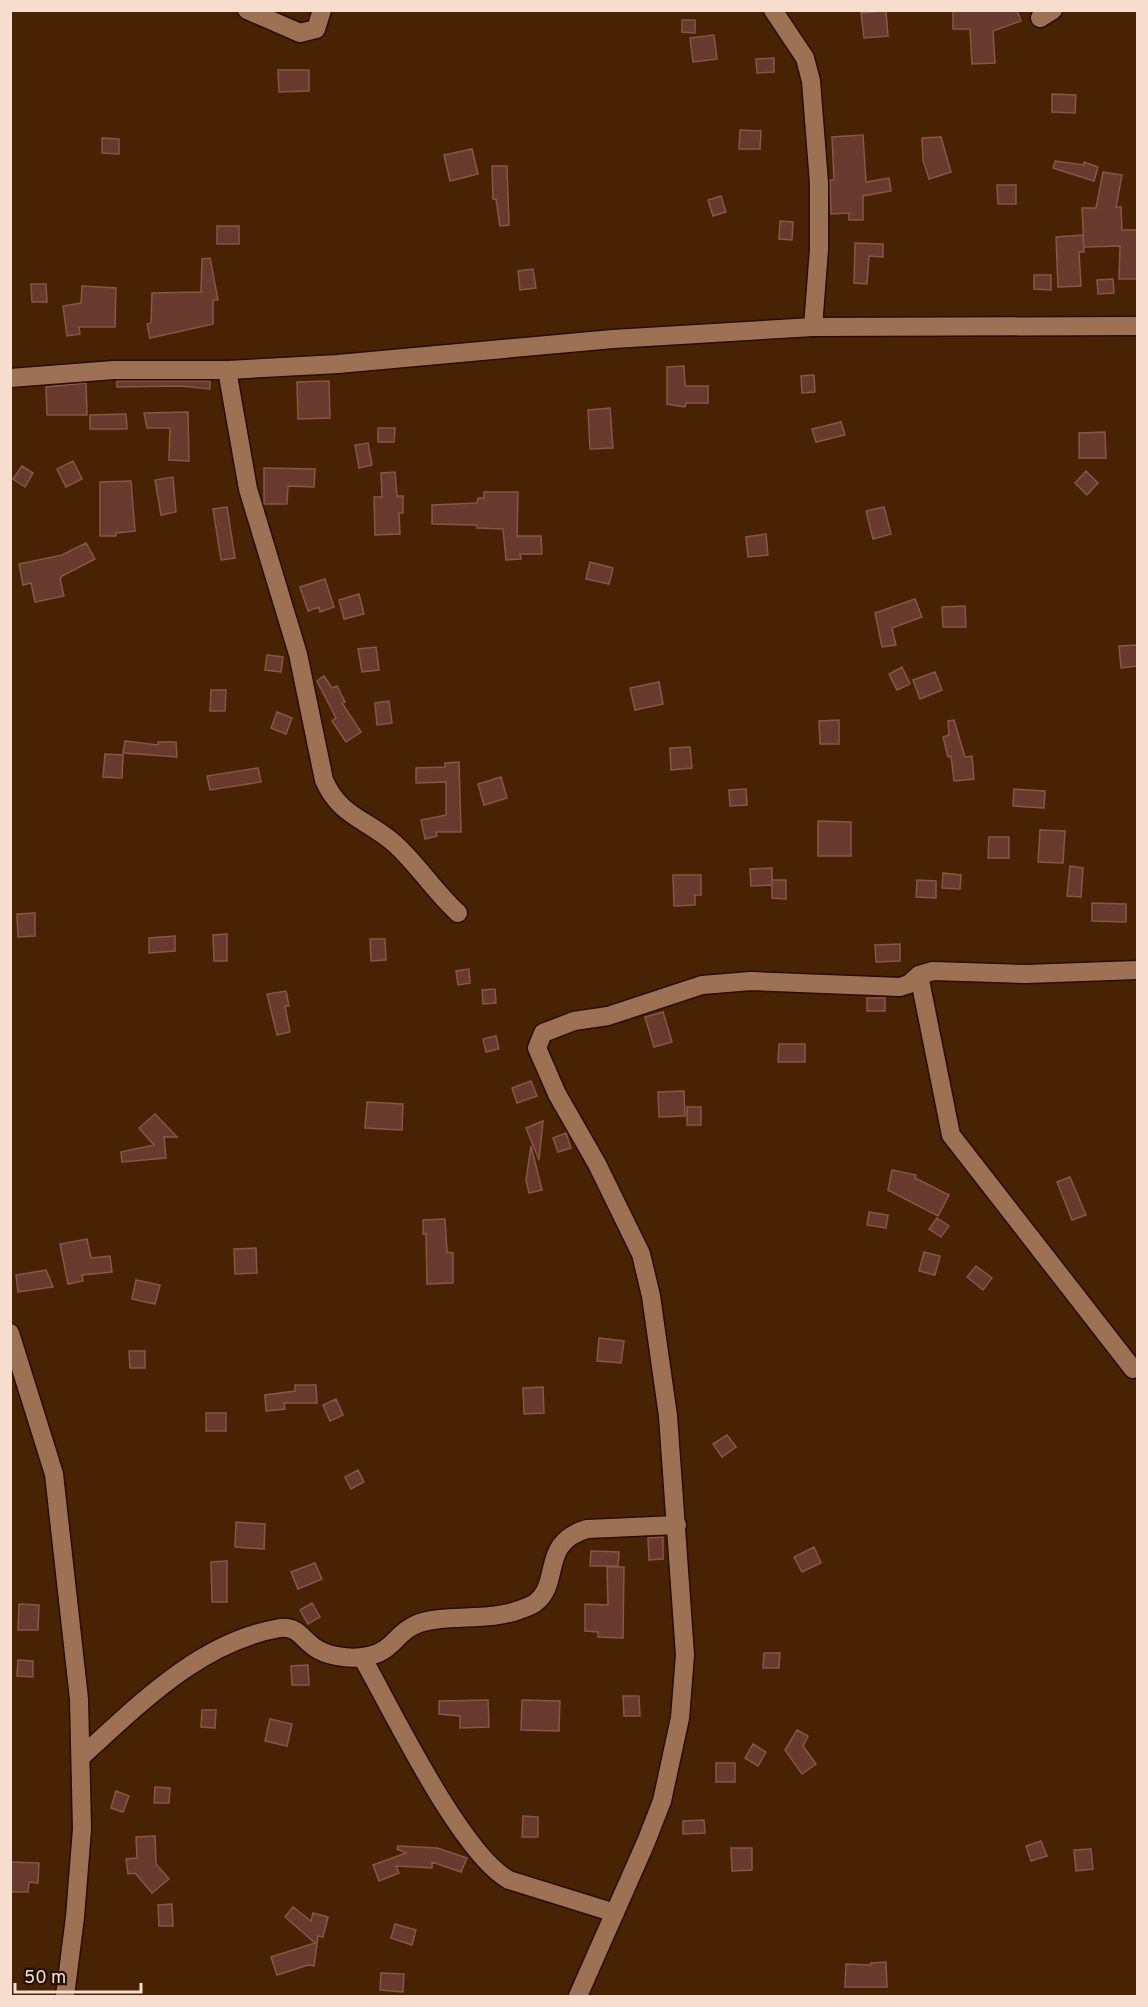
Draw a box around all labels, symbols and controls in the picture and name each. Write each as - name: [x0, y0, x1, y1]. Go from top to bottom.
- scale bar: [15, 1956, 141, 1994]
- text: 50 m: [24, 1967, 66, 1990]

